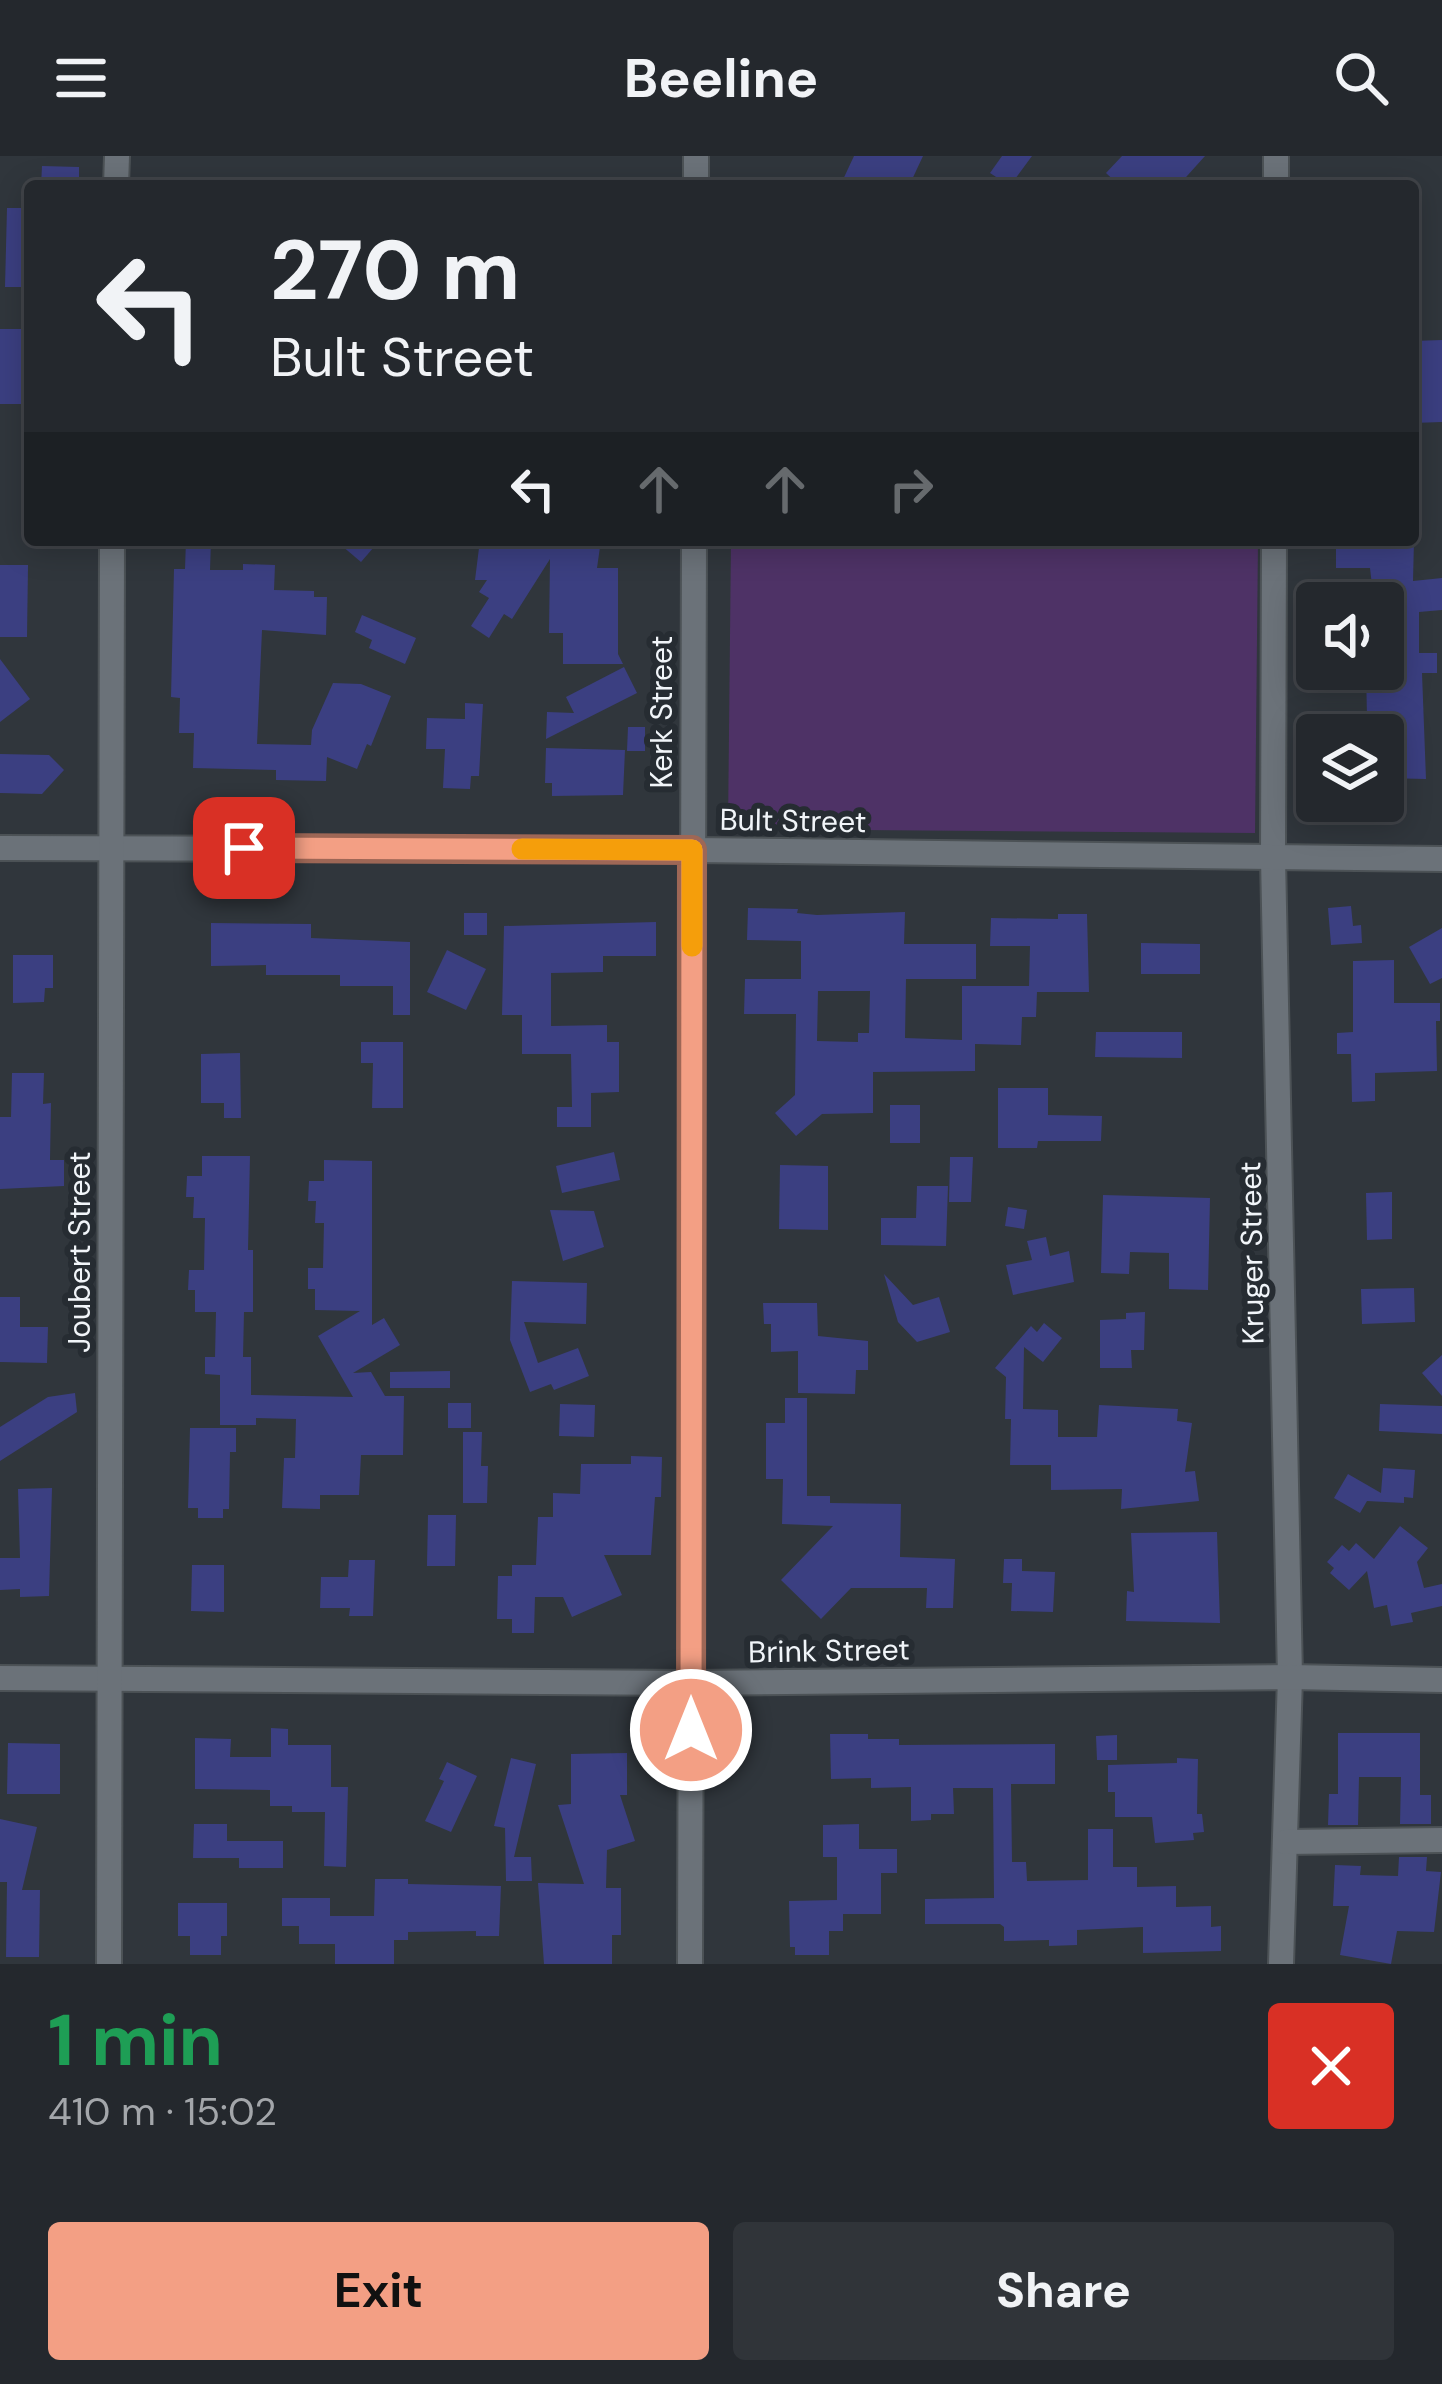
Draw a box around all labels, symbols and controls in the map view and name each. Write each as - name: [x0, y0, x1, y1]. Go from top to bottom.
- text: Beeline: [624, 43, 818, 114]
- icon: menu: [48, 45, 114, 111]
- icon: search: [1328, 45, 1394, 111]
- text: 270 m: [270, 216, 520, 325]
- icon: left: [72, 228, 228, 384]
- text: Bult Street: [270, 322, 534, 393]
- icon: left: [500, 456, 566, 522]
- icon: ahead: [626, 456, 692, 522]
- icon: ahead: [752, 456, 818, 522]
- icon: right: [878, 456, 944, 522]
- map controls: [1296, 582, 1404, 822]
- button: sound: [1296, 582, 1404, 690]
- street label: Kerk Street: [642, 636, 681, 788]
- button: layers: [1296, 714, 1404, 822]
- pin: [193, 797, 295, 899]
- street label: Bult Street: [719, 800, 867, 841]
- icon: arrive: [211, 815, 277, 881]
- street label: Joubert Street: [60, 1151, 99, 1353]
- street label: Kruger Street: [1230, 1161, 1273, 1345]
- street label: Brink Street: [748, 1630, 910, 1671]
- position arrow: [628, 1667, 754, 1793]
- text: 1 min: [48, 1994, 223, 2087]
- button: close: [1268, 2003, 1394, 2129]
- text: 410 m · 15:02: [48, 2086, 277, 2137]
- button: Exit: [48, 2222, 709, 2360]
- button: Share: [733, 2222, 1394, 2360]

